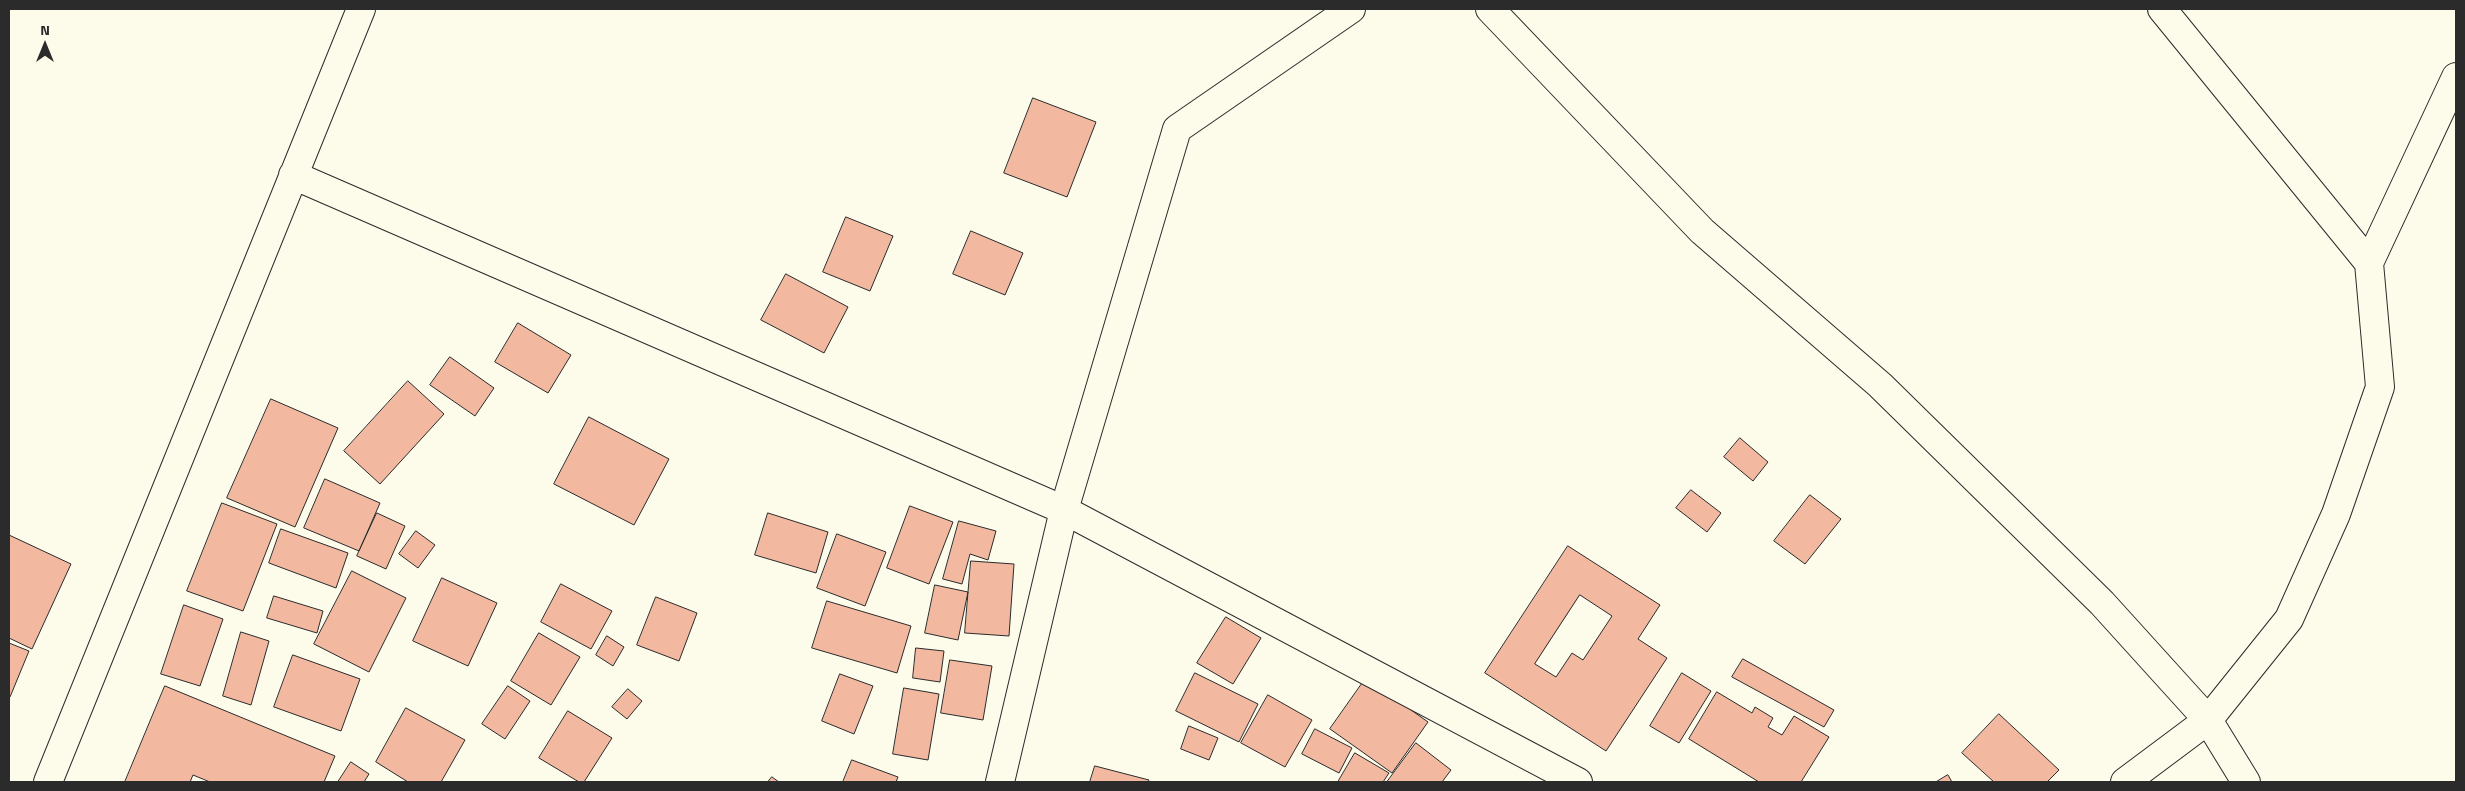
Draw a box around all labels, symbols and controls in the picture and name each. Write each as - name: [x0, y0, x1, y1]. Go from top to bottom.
- text: N: [40, 19, 50, 40]
- north arrow: [20, 20, 70, 70]

